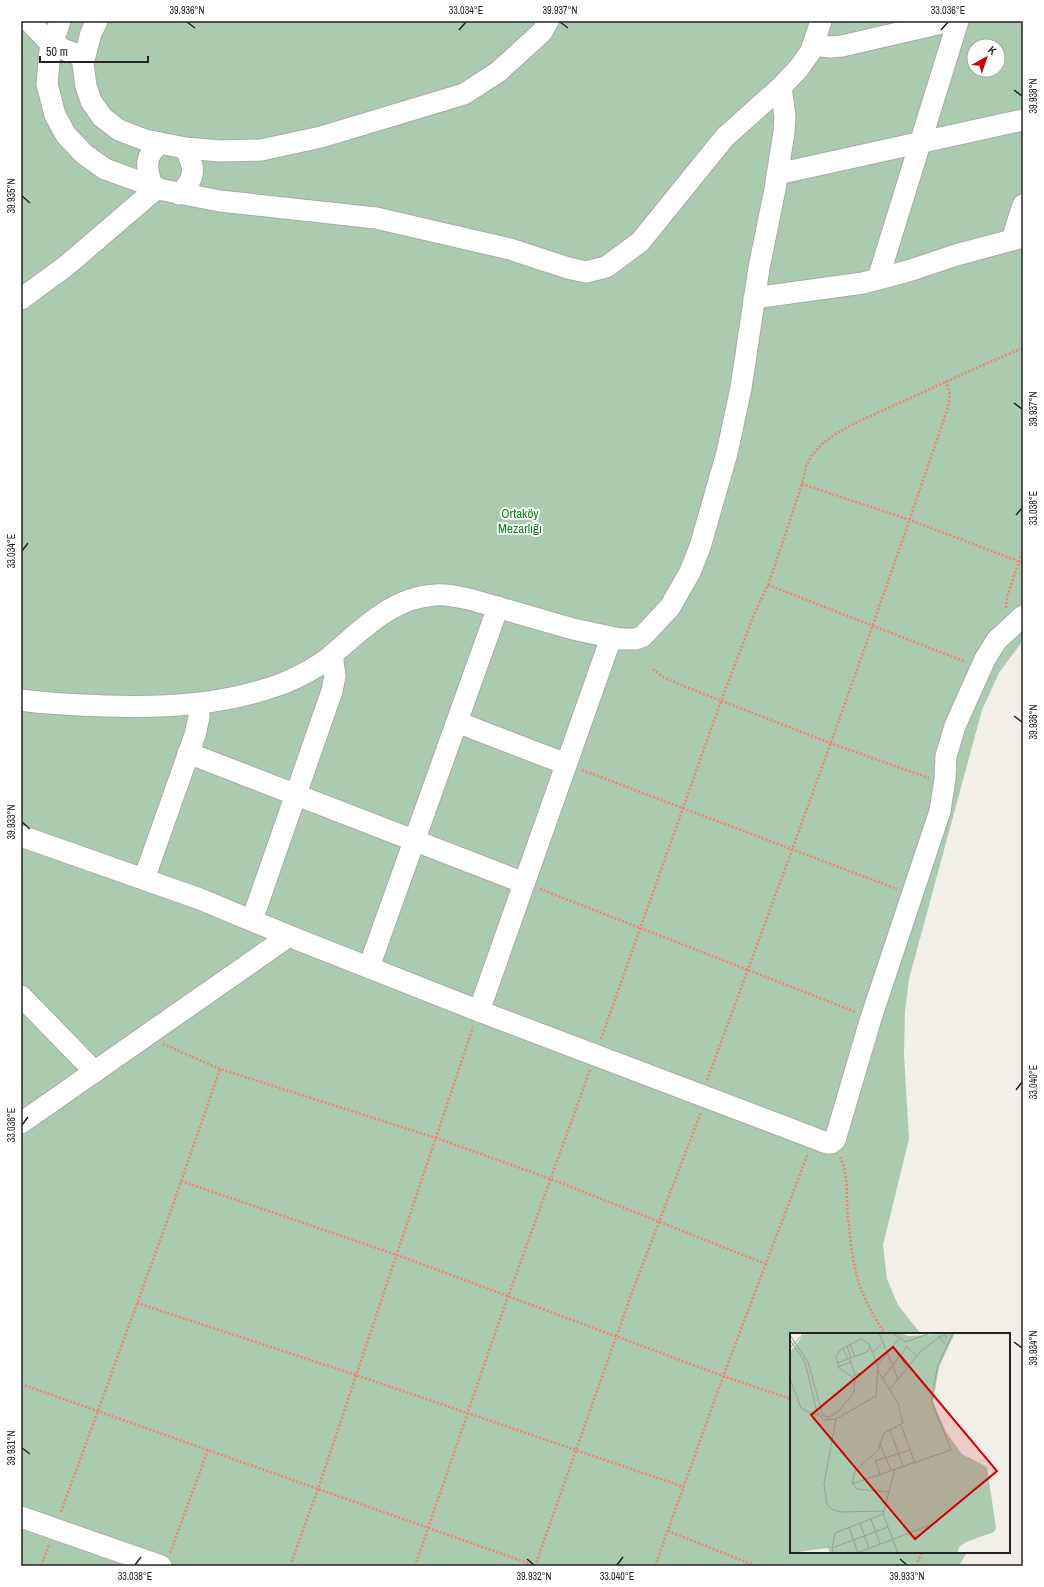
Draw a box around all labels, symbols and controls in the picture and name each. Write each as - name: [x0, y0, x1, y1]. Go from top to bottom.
- text: 39.936°N: [170, 4, 205, 17]
- text: 33.034°E: [449, 4, 483, 17]
- text: 39.937°N: [543, 4, 578, 17]
- text: 33.036°E: [931, 4, 965, 17]
- scale bar: [40, 38, 148, 64]
- north arrow: [966, 38, 1006, 78]
- text: K: [985, 43, 1000, 58]
- text: 50 m: [46, 44, 68, 60]
- text: 39.938°N: [1027, 78, 1040, 114]
- text: 39.935°N: [5, 178, 18, 214]
- text: 39.937°N: [1027, 391, 1040, 427]
- text: 33.038°E: [1027, 491, 1040, 525]
- park label: Ortaköy Mezarlığı: [498, 505, 542, 537]
- text: 33.034°E: [5, 534, 18, 568]
- text: 39.936°N: [1027, 704, 1040, 740]
- text: 39.933°N: [5, 804, 18, 840]
- text: 33.040°E: [1027, 1065, 1040, 1099]
- text: 33.036°E: [5, 1108, 18, 1142]
- text: 39.934°N: [1027, 1330, 1040, 1366]
- inset map: [790, 1333, 1010, 1553]
- text: 39.931°N: [5, 1430, 18, 1466]
- text: 33.038°E: [118, 1570, 152, 1583]
- text: 39.932°N: [517, 1570, 552, 1583]
- text: 33.040°E: [600, 1570, 634, 1583]
- text: 39.933°N: [890, 1570, 925, 1583]

